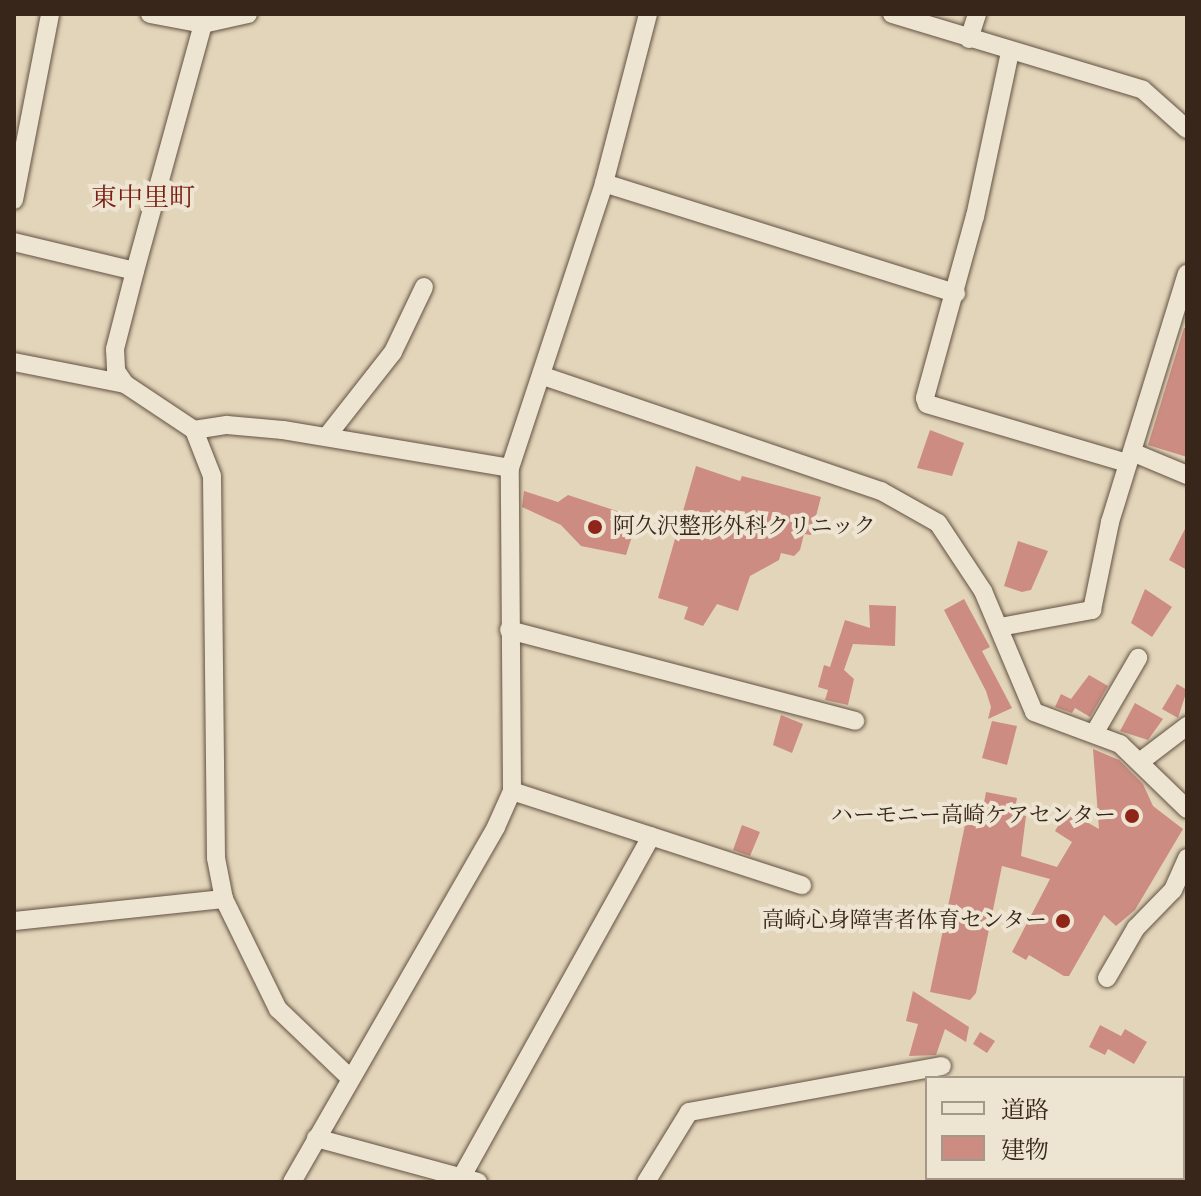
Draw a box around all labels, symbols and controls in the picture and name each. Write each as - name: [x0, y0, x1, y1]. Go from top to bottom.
- district label: 東中里町: [91, 182, 195, 214]
- place label: 阿久沢整形外科クリニック: [613, 514, 877, 540]
- marker: 阿久沢整形外科クリニック: [584, 516, 606, 538]
- place label: ハーモニー高崎ケアセンター: [830, 803, 1116, 829]
- marker: ハーモニー高崎ケアセンター: [1123, 807, 1141, 825]
- place label: 高崎心身障害者体育センター: [761, 908, 1047, 934]
- marker: 高崎心身障害者体育センター: [1054, 912, 1072, 930]
- legend: [925, 1076, 1185, 1180]
- text: 道路: [1001, 1094, 1049, 1126]
- text: 建物: [1001, 1134, 1049, 1166]

